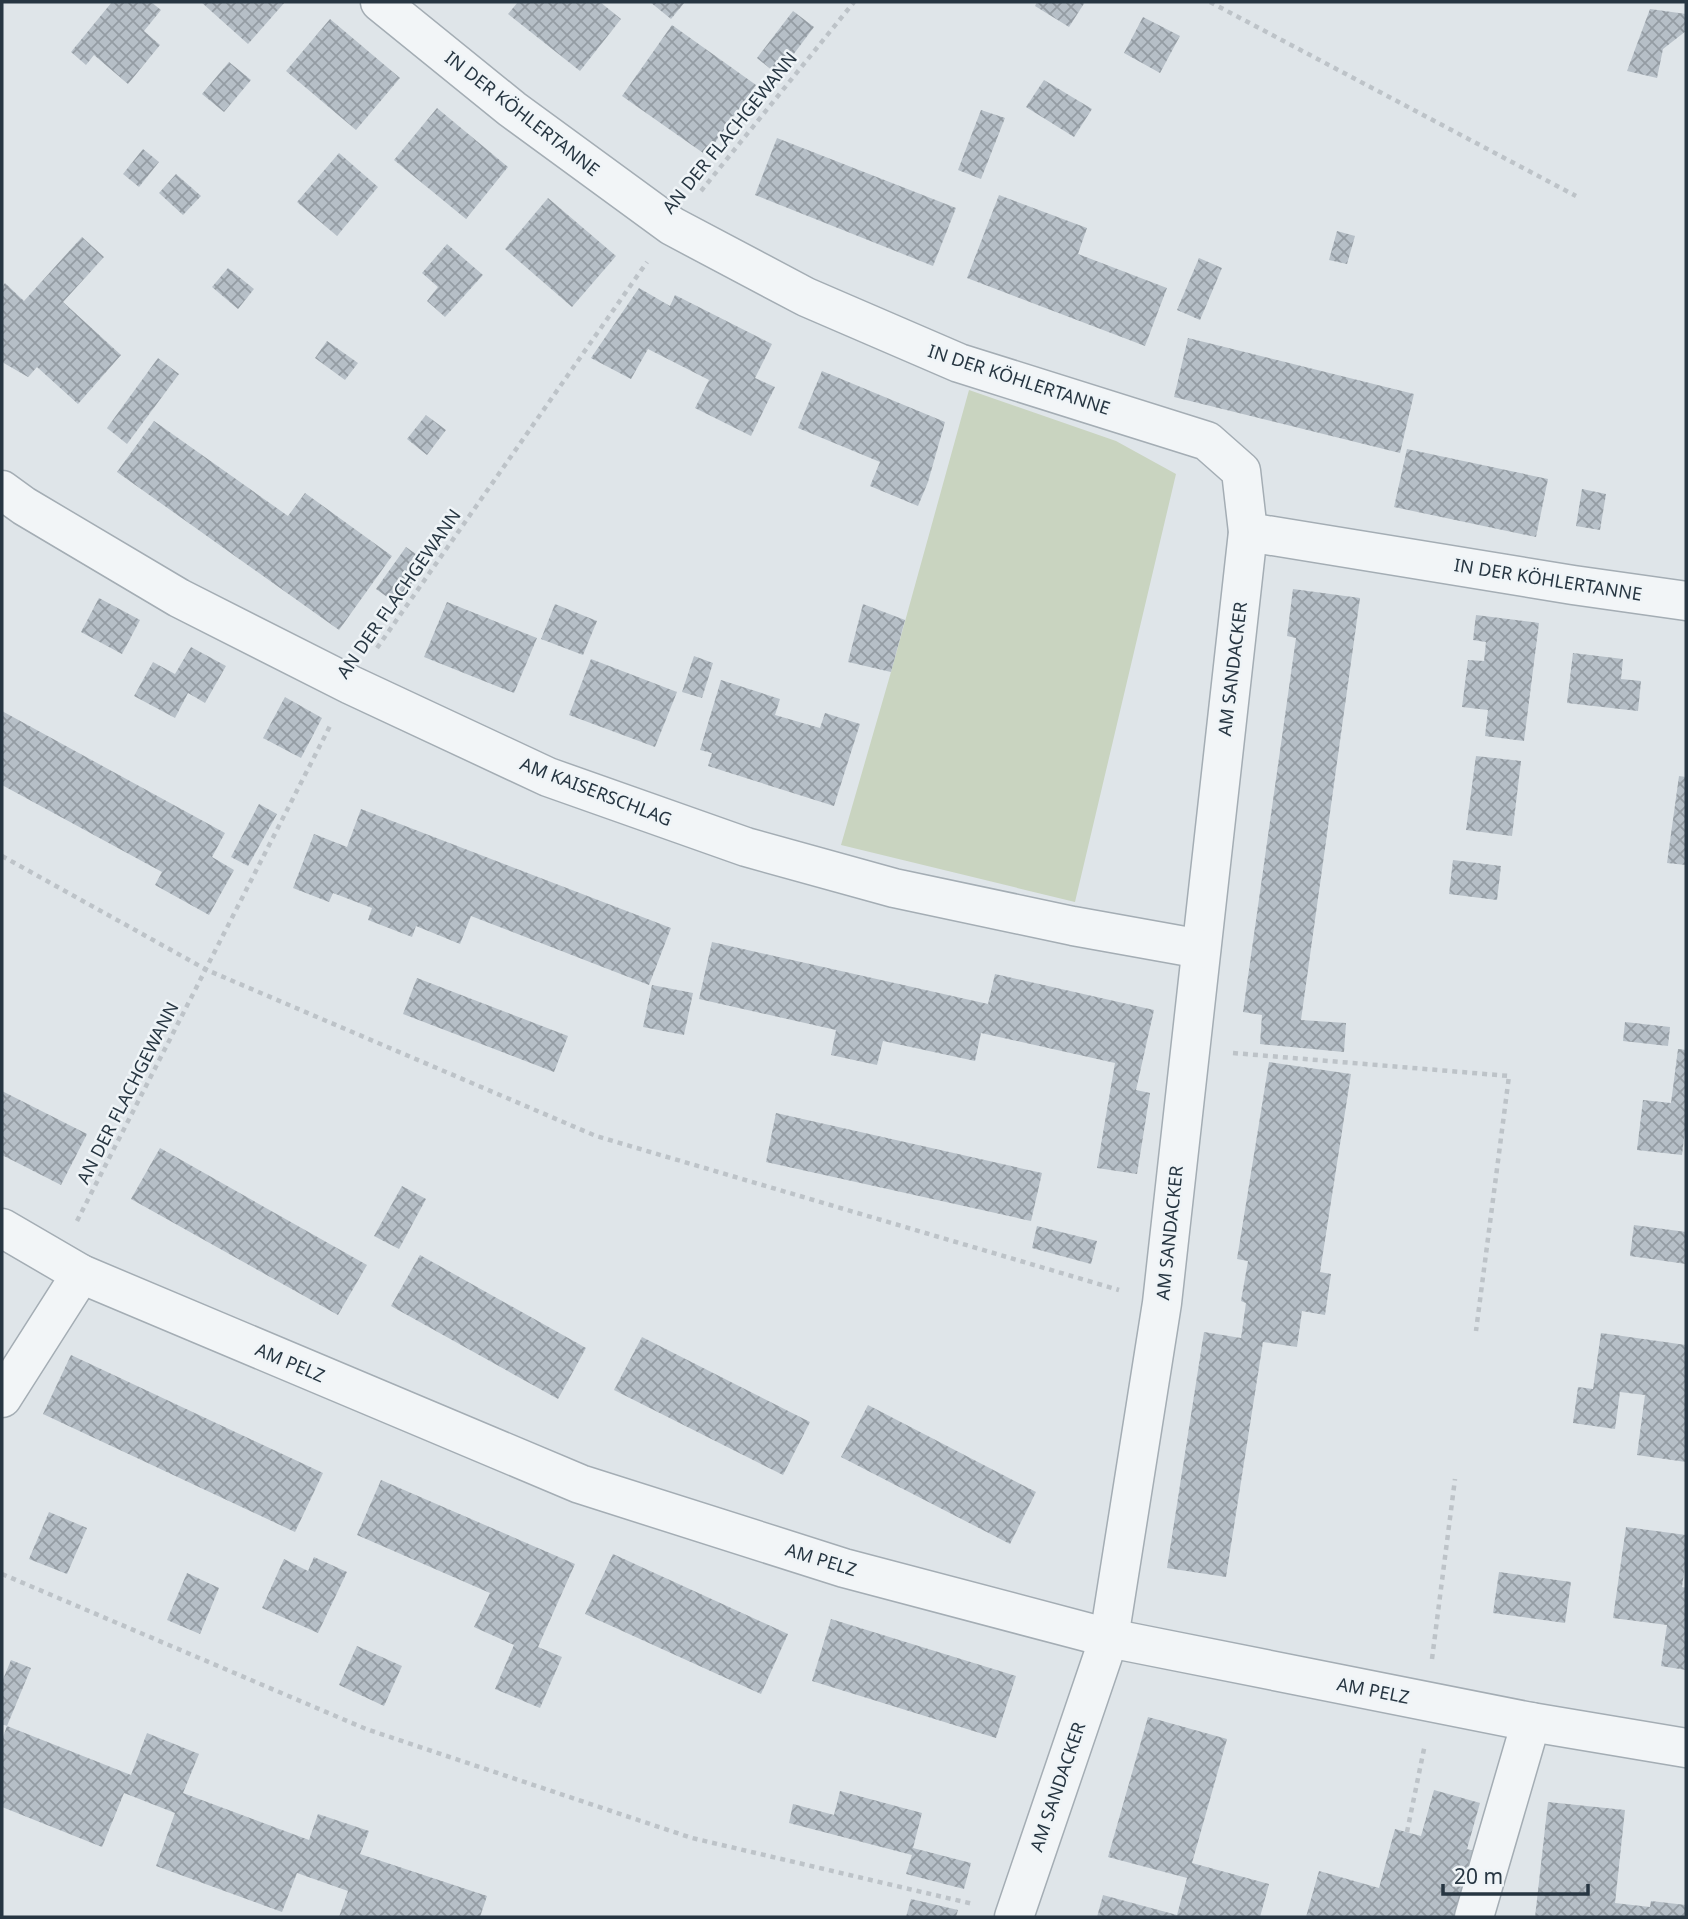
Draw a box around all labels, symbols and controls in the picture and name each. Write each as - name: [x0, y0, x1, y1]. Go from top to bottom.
- street label: IN DER KÖHLERTANNE: [440, 45, 605, 181]
- street label: AN DER FLACHGEWANN: [656, 47, 802, 218]
- street label: IN DER KÖHLERTANNE: [925, 338, 1113, 420]
- street label: AN DER FLACHGEWANN: [331, 504, 466, 683]
- street label: IN DER KÖHLERTANNE: [1452, 552, 1644, 606]
- street label: AM SANDACKER: [1212, 600, 1252, 737]
- street label: AM KAISERSCHLAG: [517, 751, 676, 831]
- street label: AN DER FLACHGEWANN: [71, 997, 184, 1188]
- street label: AM SANDACKER: [1150, 1164, 1188, 1301]
- street label: AM PELZ: [252, 1337, 329, 1387]
- street label: AM PELZ: [783, 1537, 860, 1581]
- street label: AM PELZ: [1335, 1671, 1411, 1709]
- street label: AM SANDACKER: [1024, 1719, 1090, 1855]
- scale bar: [1443, 1853, 1588, 1897]
- text: 20 m: [1454, 1862, 1503, 1890]

